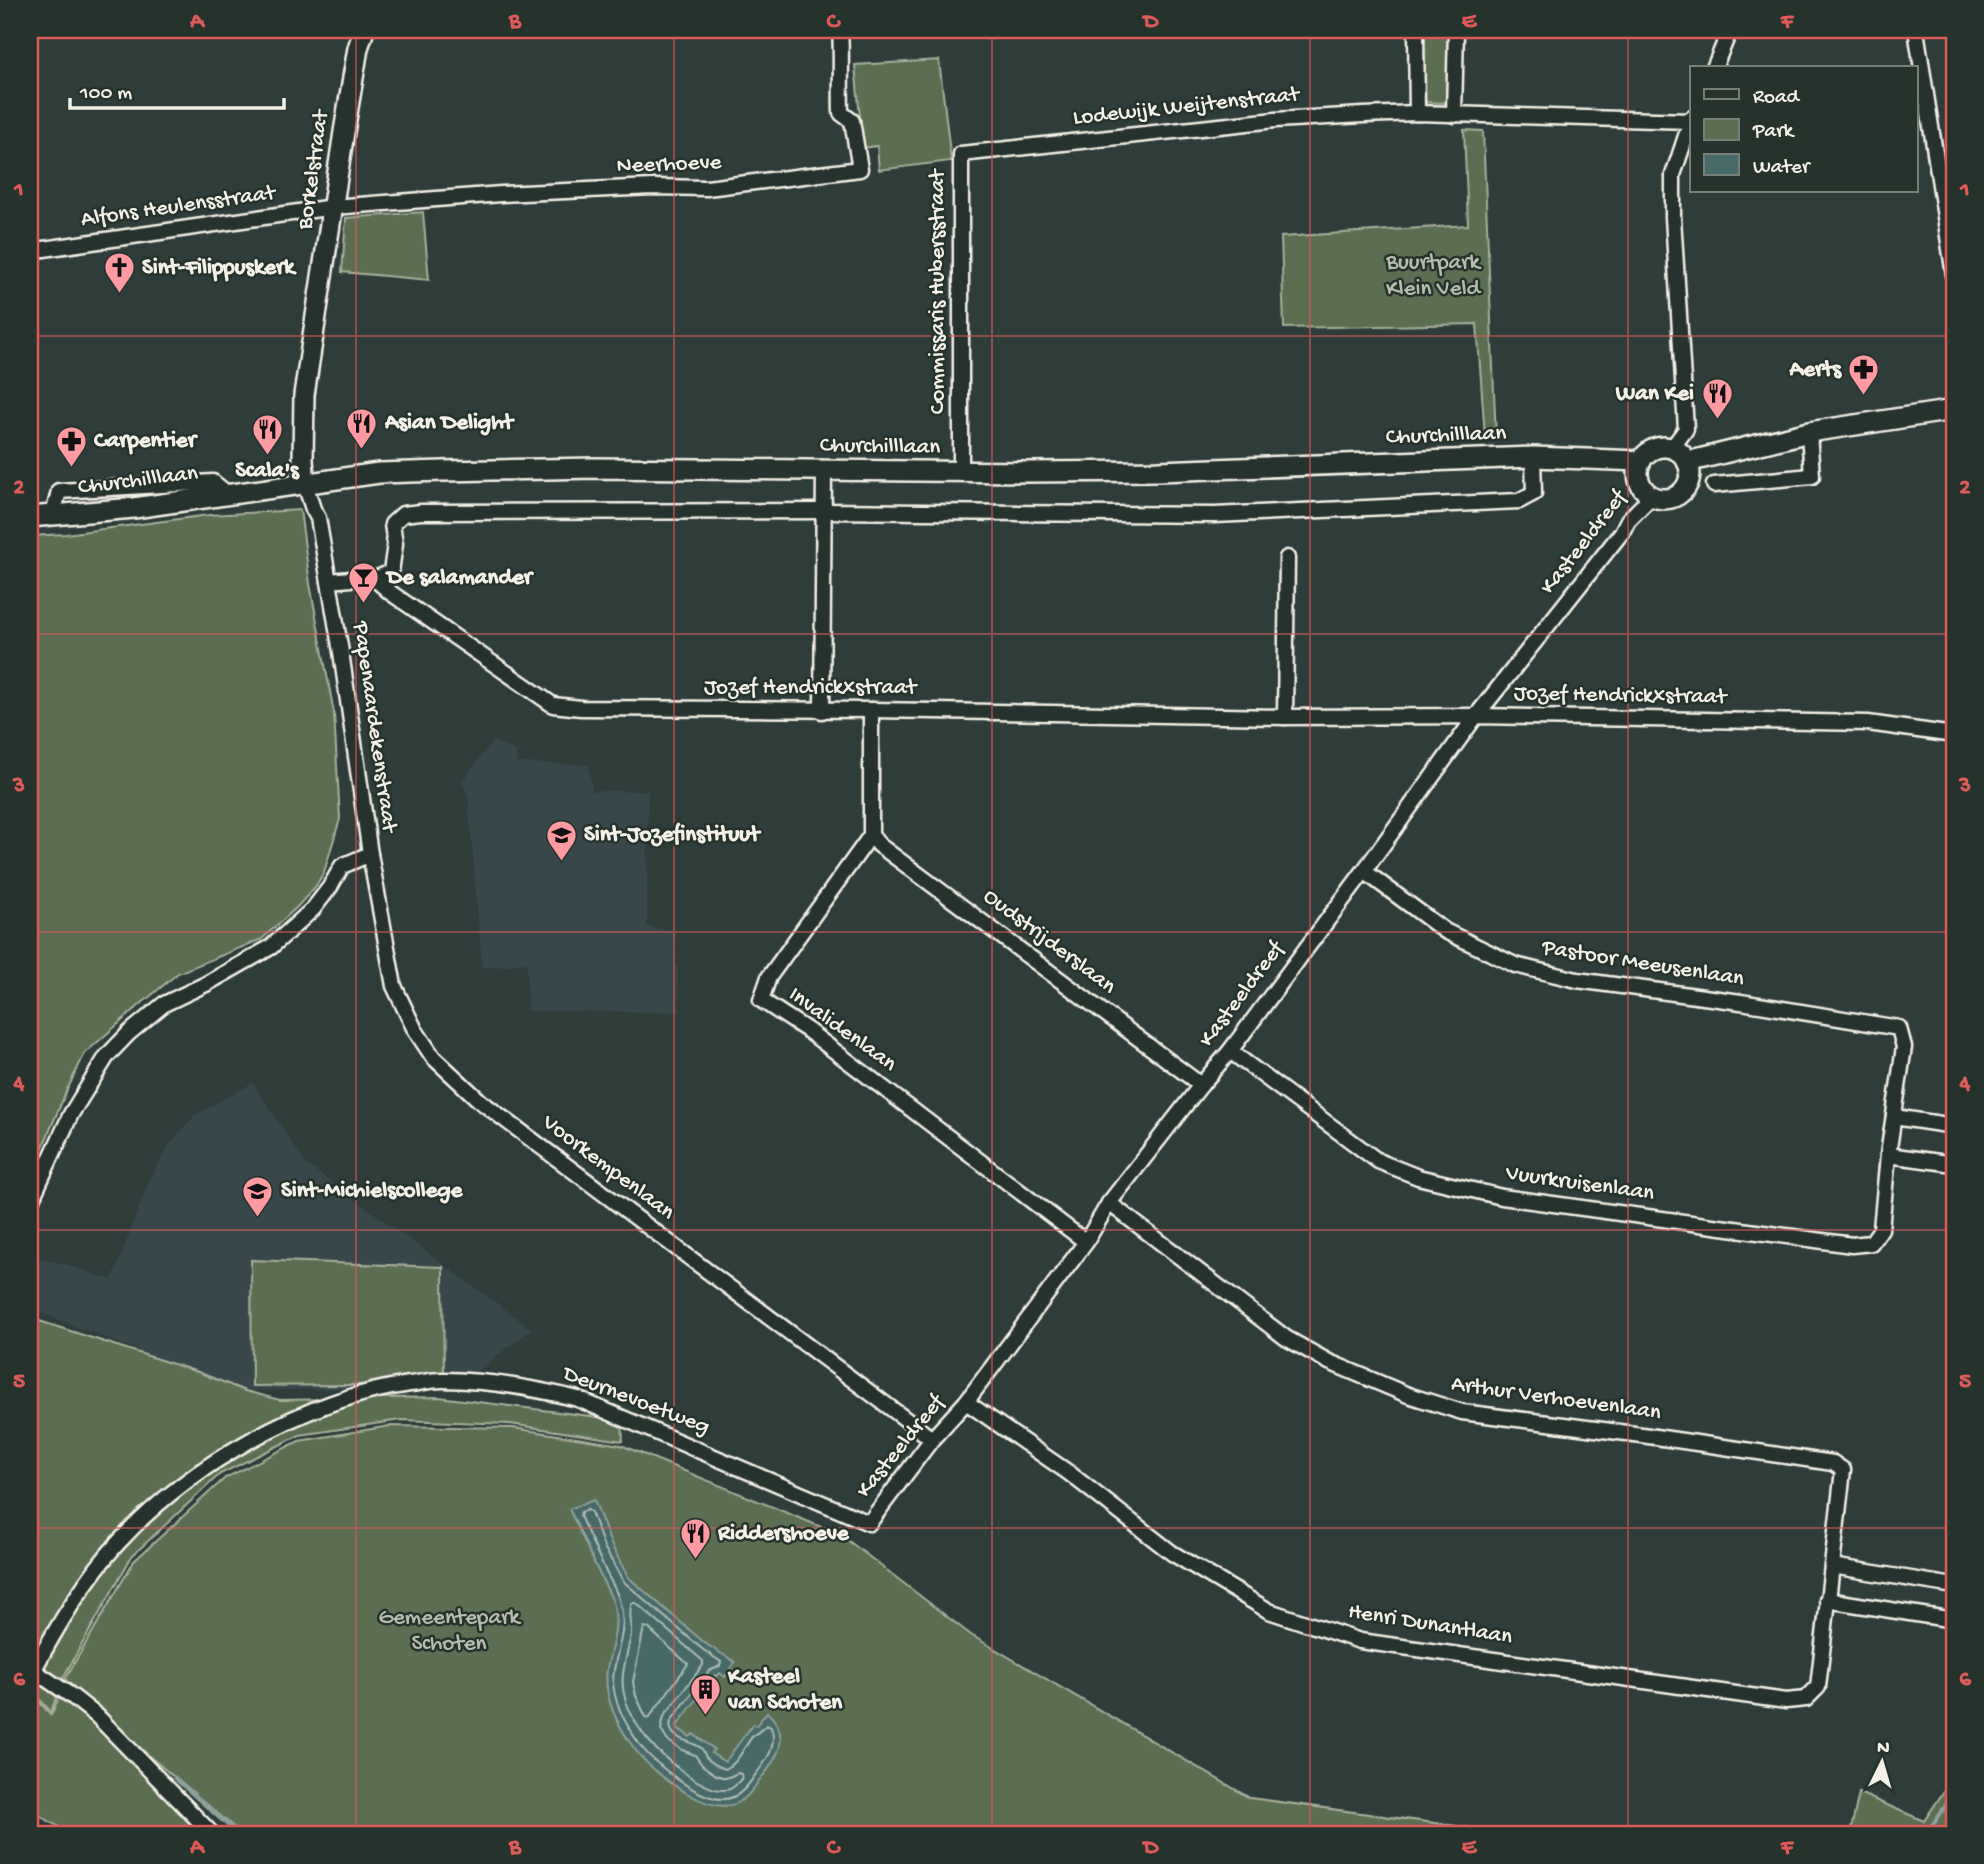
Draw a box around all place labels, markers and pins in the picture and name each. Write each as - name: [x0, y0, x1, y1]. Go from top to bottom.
- church icon: Sint-Filippuskerk: [102, 251, 136, 295]
- place label: Sint-Filippuskerk: [142, 255, 297, 282]
- pharmacy icon: Aerts: [1847, 353, 1881, 397]
- place label: Aerts: [1789, 357, 1843, 384]
- restaurant icon: Wan Kei: [1700, 377, 1734, 421]
- place label: Wan Kei: [1615, 381, 1694, 408]
- restaurant icon: Asian Delight: [345, 406, 379, 450]
- place label: Asian Delight: [384, 410, 516, 437]
- restaurant icon: Scala's: [250, 413, 284, 457]
- pharmacy icon: Carpentier: [54, 424, 88, 468]
- place label: Carpentier: [94, 428, 199, 455]
- place label: Scala's: [235, 458, 300, 485]
- bar icon: De salamander: [347, 561, 381, 605]
- place label: De salamander: [385, 565, 535, 592]
- school or university icon: Sint-Jozefinstituut: [544, 818, 578, 862]
- place label: Sint-Jozefinstituut: [584, 822, 762, 849]
- school or university icon: Sint-Michielscollege: [241, 1174, 275, 1218]
- place label: Sint-Michielscollege: [281, 1178, 464, 1205]
- restaurant icon: Riddershoeve: [678, 1517, 712, 1561]
- place label: Riddershoeve: [717, 1521, 850, 1548]
- place label: Kasteel van Schoten: [727, 1664, 843, 1717]
- building icon: Kasteel van Schoten: [688, 1673, 722, 1717]

